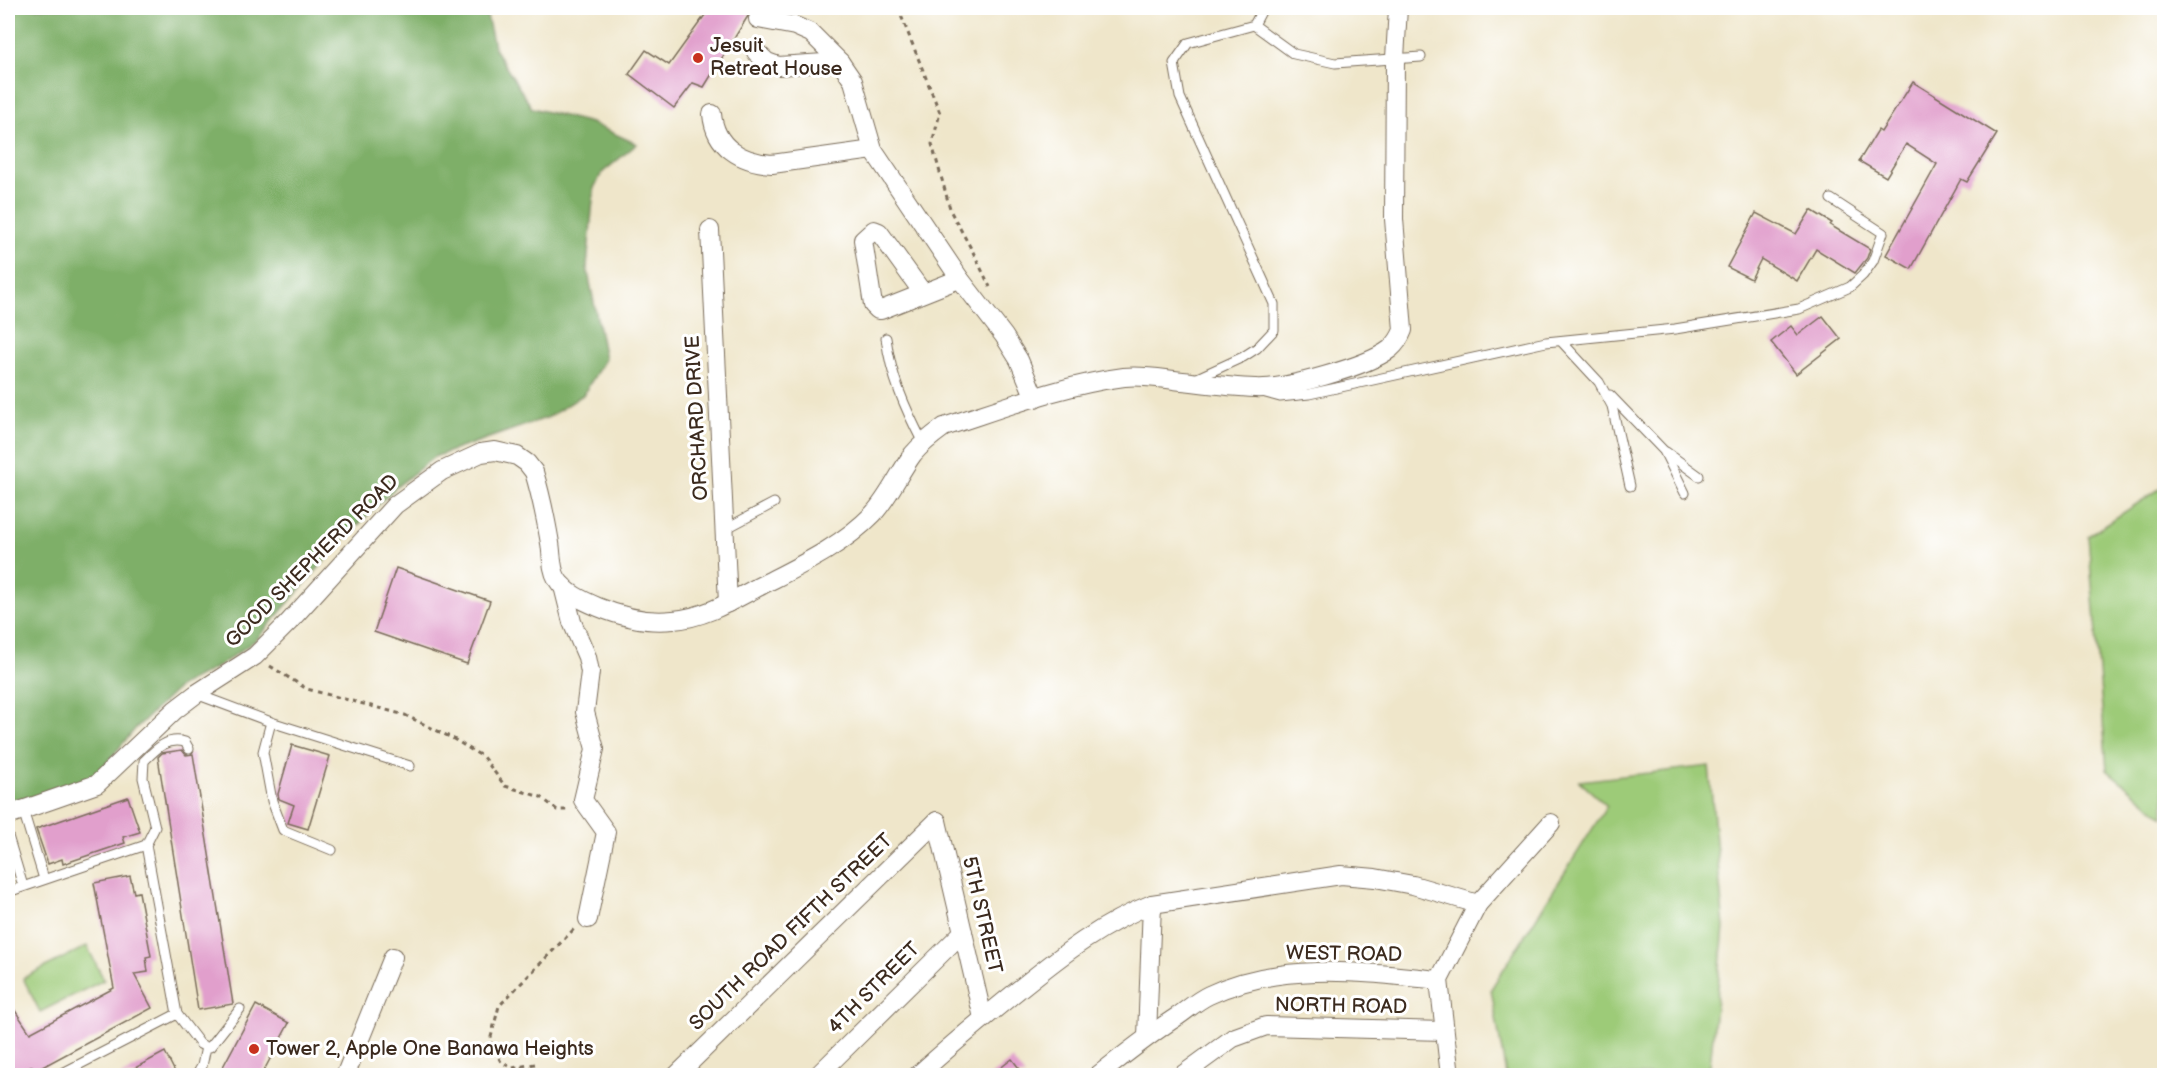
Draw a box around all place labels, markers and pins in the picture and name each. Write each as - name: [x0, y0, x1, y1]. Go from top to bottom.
- place label: Jesuit Retreat House: [710, 34, 843, 81]
- marker: Jesuit Retreat House: [691, 51, 705, 65]
- place label: Tower 2, Apple One Banawa Heights: [266, 1037, 594, 1061]
- marker: Tower 2, Apple One Banawa Heights: [247, 1042, 261, 1056]

